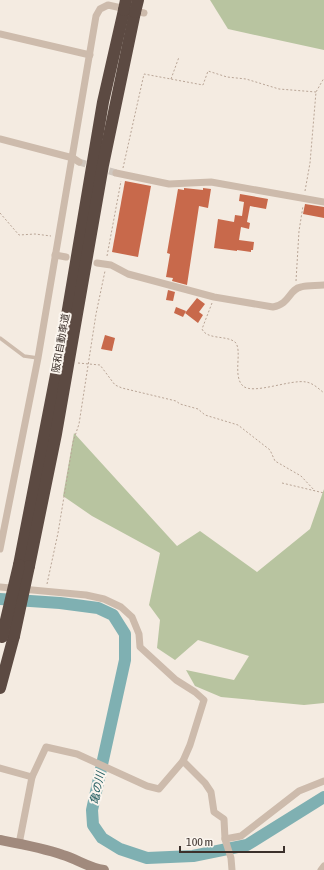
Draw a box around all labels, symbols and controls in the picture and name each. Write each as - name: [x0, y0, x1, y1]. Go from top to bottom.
- street label: 阪和自動車道: [50, 313, 71, 374]
- water label: 亀の川: [88, 770, 107, 805]
- scale bar: [180, 828, 284, 854]
- text: 100 m: [186, 835, 213, 849]

